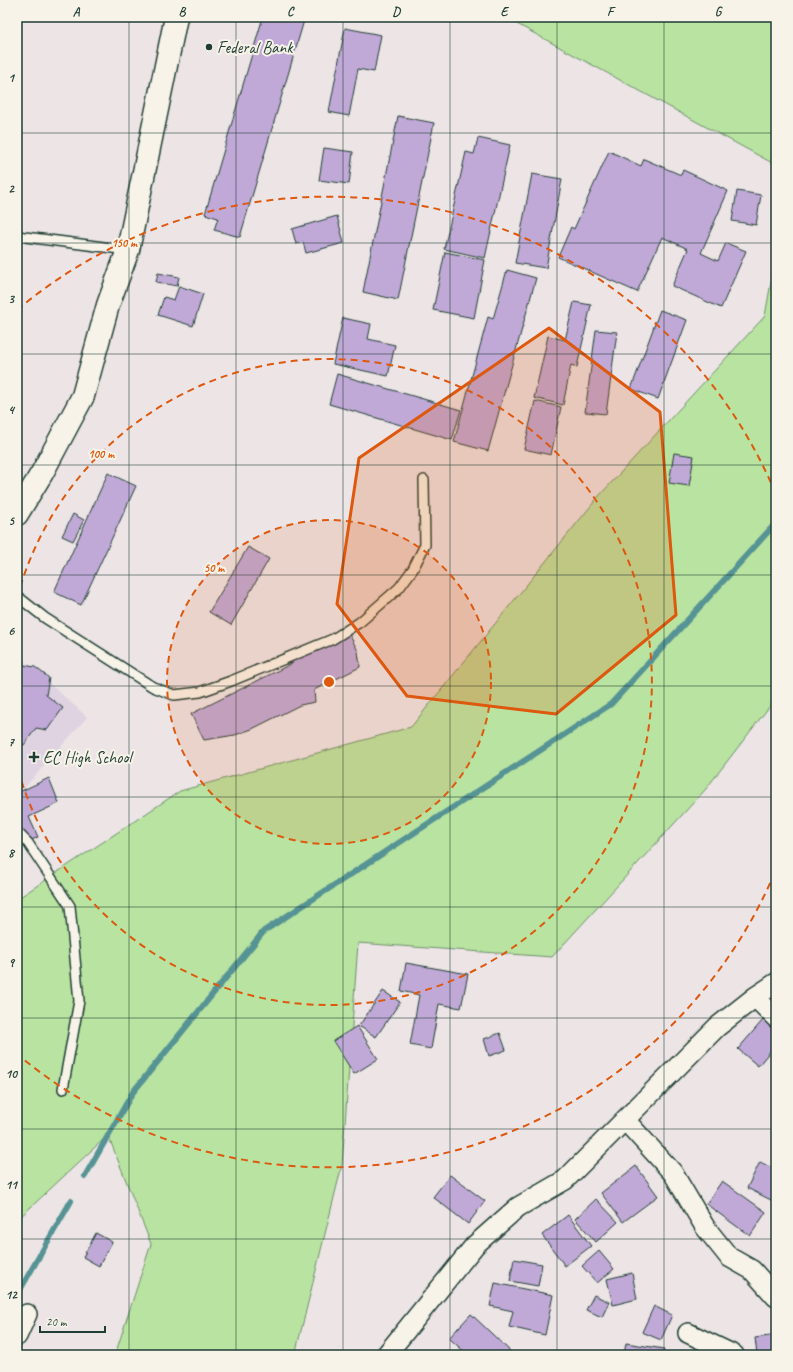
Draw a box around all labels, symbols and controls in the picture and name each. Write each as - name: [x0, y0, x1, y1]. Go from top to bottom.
- text: A: [73, 4, 81, 20]
- text: B: [179, 4, 187, 20]
- text: C: [287, 4, 295, 20]
- text: D: [392, 4, 401, 20]
- text: E: [501, 4, 510, 20]
- text: F: [607, 4, 616, 20]
- text: G: [715, 4, 723, 20]
- place label: Federal Bank: [217, 37, 294, 58]
- marker: Federal Bank: [204, 42, 214, 52]
- text: 1: [8, 70, 16, 86]
- text: 2: [8, 181, 15, 197]
- text: 150 m: [111, 235, 138, 251]
- text: 3: [8, 291, 15, 307]
- text: 4: [8, 402, 16, 418]
- text: 100 m: [88, 446, 115, 462]
- text: 5: [8, 513, 15, 529]
- text: 50 m: [204, 560, 225, 576]
- text: 6: [8, 623, 15, 639]
- centre of rings: [322, 675, 336, 689]
- text: 7: [8, 734, 15, 750]
- place label: EC High School: [43, 747, 134, 768]
- marker: EC High School: [28, 751, 40, 763]
- text: 8: [8, 845, 16, 861]
- text: 9: [8, 955, 15, 971]
- text: 10: [5, 1066, 18, 1082]
- text: 11: [5, 1177, 19, 1193]
- text: 12: [5, 1287, 18, 1303]
- scale bar: [40, 1308, 105, 1334]
- text: 20 m: [46, 1314, 68, 1330]

